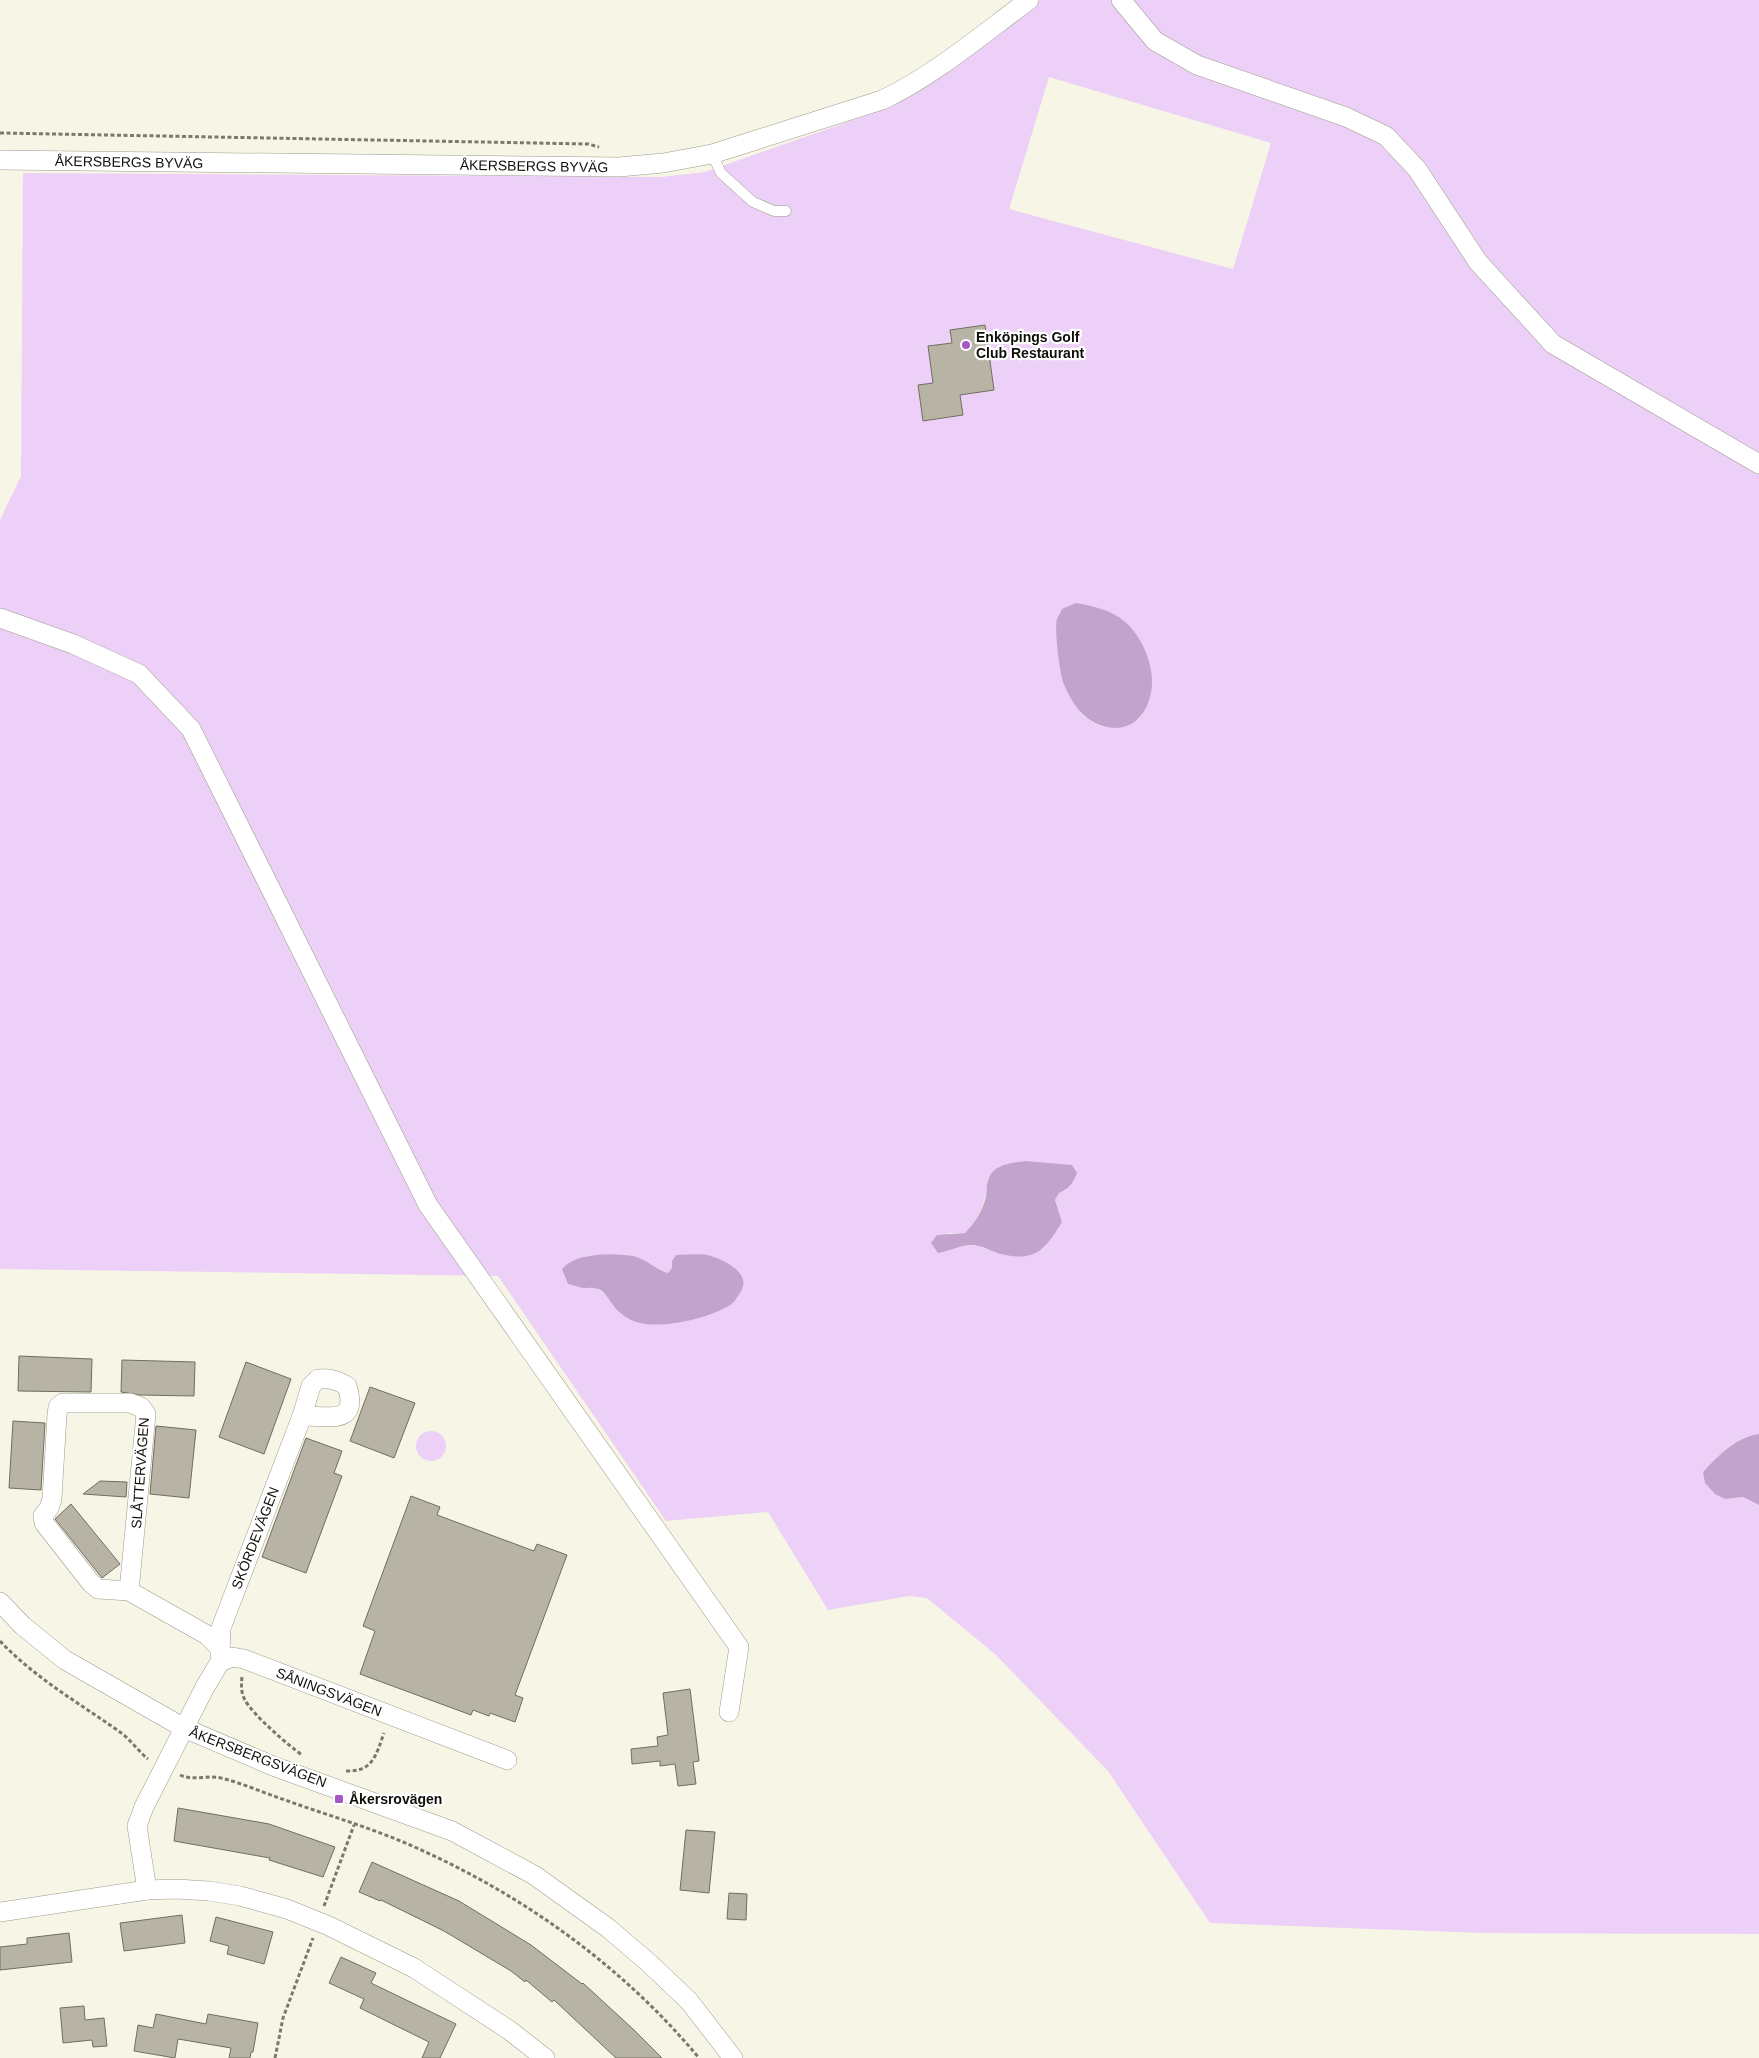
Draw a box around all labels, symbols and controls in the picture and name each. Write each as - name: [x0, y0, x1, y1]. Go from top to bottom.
- street label: ÅKERSBERGS BYVÄG: [55, 153, 203, 171]
- street label: ÅKERSBERGS BYVÄG: [460, 157, 608, 175]
- place label: Enköpings Golf Club Restaurant: [976, 329, 1084, 361]
- marker: Enköpings Golf Club Restaurant: [960, 339, 972, 351]
- street label: SLÅTTERVÄGEN: [128, 1417, 152, 1529]
- street label: SKÖRDEVÄGEN: [227, 1484, 282, 1591]
- street label: SÅNINGSVÄGEN: [274, 1664, 384, 1720]
- street label: ÅKERSBERGSVÄGEN: [187, 1723, 329, 1791]
- place label: Åkersrovägen: [349, 1791, 442, 1807]
- marker: Åkersrovägen: [333, 1793, 345, 1805]

